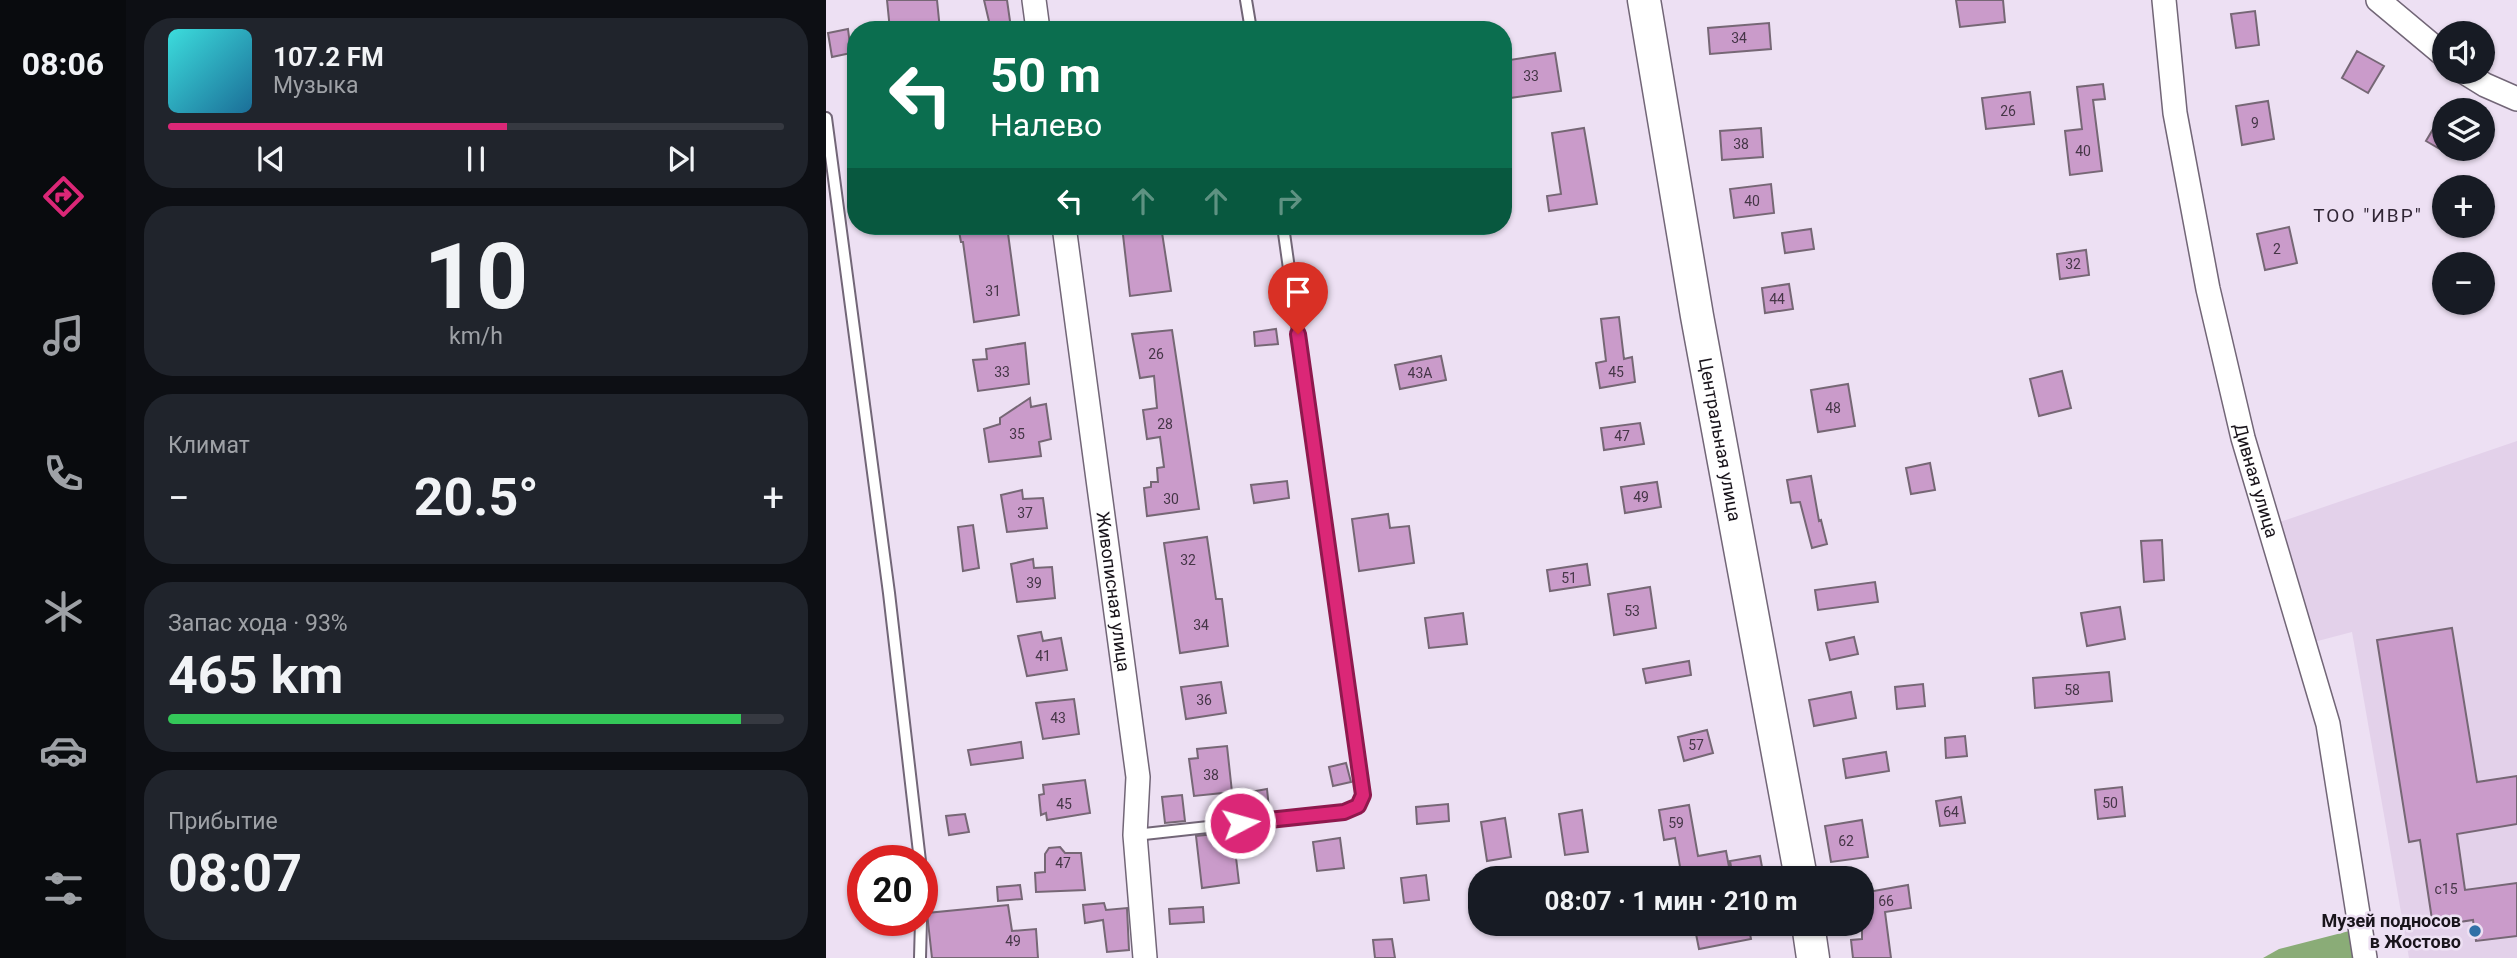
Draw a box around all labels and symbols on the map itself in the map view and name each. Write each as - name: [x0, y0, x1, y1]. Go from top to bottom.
- house number: 34: [1731, 30, 1747, 46]
- house number: 33: [1523, 68, 1539, 84]
- house number: 26: [2000, 103, 2016, 119]
- house number: 9: [2251, 115, 2259, 131]
- house number: 38: [1733, 136, 1749, 152]
- house number: 40: [2075, 143, 2091, 159]
- house number: 40: [1744, 193, 1760, 209]
- district label: ТОО "ИВР": [2313, 204, 2423, 227]
- house number: 2: [2273, 241, 2281, 257]
- house number: 32: [2065, 256, 2081, 272]
- pin: [1268, 262, 1328, 334]
- house number: 31: [985, 283, 1001, 299]
- house number: 44: [1769, 291, 1785, 307]
- house number: 26: [1148, 346, 1164, 362]
- street label: Центральная улица: [1695, 356, 1746, 523]
- house number: 33: [994, 364, 1010, 380]
- house number: 45: [1608, 364, 1624, 380]
- house number: 43А: [1408, 365, 1432, 381]
- house number: 48: [1825, 400, 1841, 416]
- house number: 28: [1157, 416, 1173, 432]
- street label: Дивная улица: [2230, 421, 2283, 540]
- house number: 35: [1009, 426, 1025, 442]
- house number: 47: [1614, 428, 1630, 444]
- house number: 49: [1633, 489, 1649, 505]
- house number: 30: [1163, 491, 1179, 507]
- house number: 37: [1017, 505, 1033, 521]
- street label: Живописная улица: [1092, 510, 1135, 673]
- house number: 32: [1180, 552, 1196, 568]
- house number: 51: [1561, 570, 1577, 586]
- house number: 39: [1026, 575, 1042, 591]
- house number: 53: [1624, 603, 1640, 619]
- house number: 34: [1193, 617, 1209, 633]
- house number: 41: [1035, 648, 1051, 664]
- house number: 58: [2064, 682, 2080, 698]
- house number: 36: [1196, 692, 1212, 708]
- house number: 43: [1050, 710, 1066, 726]
- house number: 57: [1688, 737, 1704, 753]
- house number: 38: [1203, 767, 1219, 783]
- position arrow: [1203, 786, 1277, 860]
- house number: 50: [2102, 795, 2118, 811]
- house number: 45: [1056, 796, 1072, 812]
- house number: 64: [1943, 804, 1959, 820]
- house number: 59: [1668, 815, 1684, 831]
- house number: 62: [1838, 833, 1854, 849]
- speed limit sign: 20: [847, 845, 938, 936]
- house number: 47: [1055, 855, 1071, 871]
- house number: с15: [2434, 881, 2458, 897]
- house number: 66: [1878, 893, 1894, 909]
- place label: Музей подносов в Жостово: [2322, 910, 2461, 952]
- marker: Музей подносов в Жостово: [2467, 923, 2483, 939]
- house number: 49: [1005, 933, 1021, 949]

